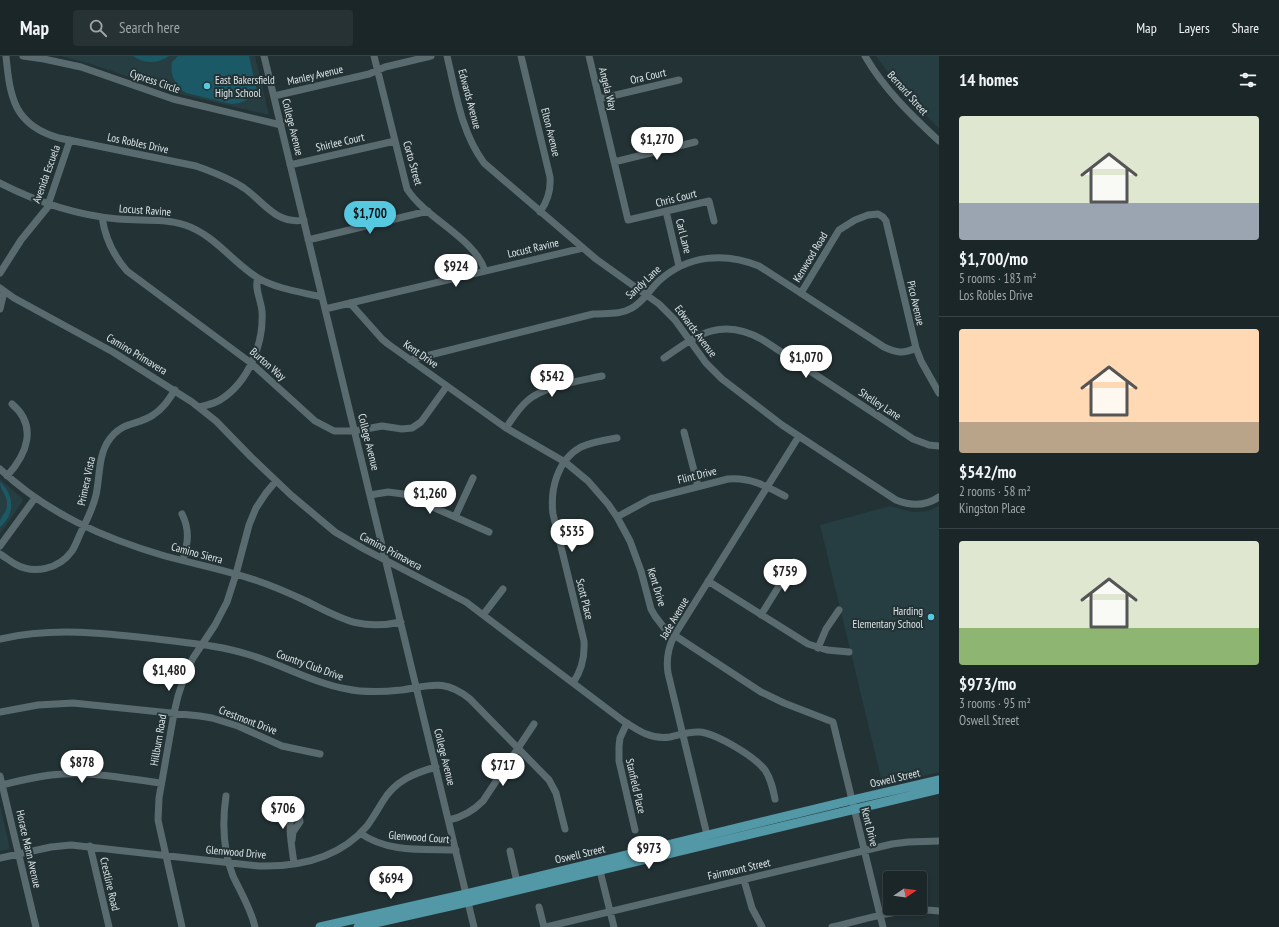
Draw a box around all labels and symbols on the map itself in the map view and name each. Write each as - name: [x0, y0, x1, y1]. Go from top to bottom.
- street label: Manley Avenue: [286, 62, 345, 88]
- street label: Ora Court: [629, 65, 667, 87]
- street label: Cypress Circle: [128, 66, 182, 96]
- street label: Angela Way: [596, 66, 620, 113]
- street label: Edwards Avenue: [455, 67, 485, 131]
- street label: Bernard Street: [884, 68, 932, 118]
- place label: East Bakersfield High School: [215, 73, 275, 100]
- marker: East Bakersfield High School: [202, 81, 212, 91]
- street label: College Avenue: [279, 97, 307, 157]
- street label: Elton Avenue: [538, 106, 564, 158]
- pin: $1,270: [624, 127, 690, 161]
- street label: Los Robles Drive: [106, 130, 170, 156]
- street label: Shirlee Court: [314, 130, 366, 154]
- street label: Corto Street: [400, 139, 426, 187]
- street label: Avenida Escuela: [29, 143, 63, 205]
- street label: Chris Court: [654, 186, 698, 210]
- street label: Locust Ravine: [118, 201, 172, 219]
- pin: $1,700: [337, 201, 403, 235]
- street label: Carl Lane: [673, 217, 695, 255]
- street label: Kenwood Road: [790, 229, 831, 285]
- street label: Locust Ravine: [506, 235, 560, 261]
- pin: $924: [432, 254, 480, 288]
- street label: Sandy Lane: [622, 262, 664, 302]
- street label: Pico Avenue: [904, 279, 928, 327]
- street label: Edwards Avenue: [672, 302, 720, 360]
- street label: Camino Primavera: [104, 330, 170, 378]
- street label: Kent Drive: [401, 337, 442, 371]
- street label: Burton Way: [247, 344, 290, 384]
- pin: $1,070: [773, 345, 839, 379]
- pin: $542: [528, 364, 576, 398]
- street label: Shelley Lane: [856, 385, 904, 423]
- street label: College Avenue: [355, 412, 383, 472]
- street label: Primera Vista: [74, 455, 98, 507]
- street label: Flint Drive: [676, 463, 718, 487]
- pin: $1,260: [397, 481, 463, 515]
- pin: $535: [548, 519, 596, 553]
- street label: Camino Primavera: [357, 529, 425, 573]
- street label: Camino Sierra: [170, 539, 224, 567]
- pin: $759: [761, 559, 809, 593]
- street label: Kent Drive: [644, 566, 670, 608]
- street label: Scott Place: [573, 577, 597, 621]
- street label: Jade Avenue: [656, 594, 692, 642]
- place label: Harding Elementary School: [853, 604, 923, 631]
- marker: Harding Elementary School: [926, 612, 936, 622]
- street label: Country Club Drive: [274, 646, 346, 684]
- pin: $1,480: [136, 658, 202, 692]
- street label: Crestmont Drive: [217, 702, 280, 738]
- street label: Hillburn Road: [147, 713, 169, 767]
- street label: College Avenue: [431, 727, 459, 787]
- pin: $878: [58, 750, 106, 784]
- pin: $717: [479, 753, 527, 787]
- street label: Stanfield Place: [623, 757, 649, 815]
- street label: Oswell Street: [869, 765, 921, 791]
- pin: $706: [259, 796, 307, 830]
- street label: Kent Drive: [858, 806, 882, 848]
- street label: Horace Mann Avenue: [13, 809, 45, 890]
- street label: Glenwood Court: [388, 828, 450, 846]
- pin: $973: [625, 836, 673, 870]
- street label: Oswell Street: [554, 841, 606, 867]
- street label: Glenwood Drive: [205, 842, 267, 862]
- street label: Fairmount Street: [706, 855, 772, 883]
- street label: Crestline Road: [97, 856, 123, 912]
- pin: $694: [367, 866, 415, 900]
- north arrow: [883, 871, 927, 915]

